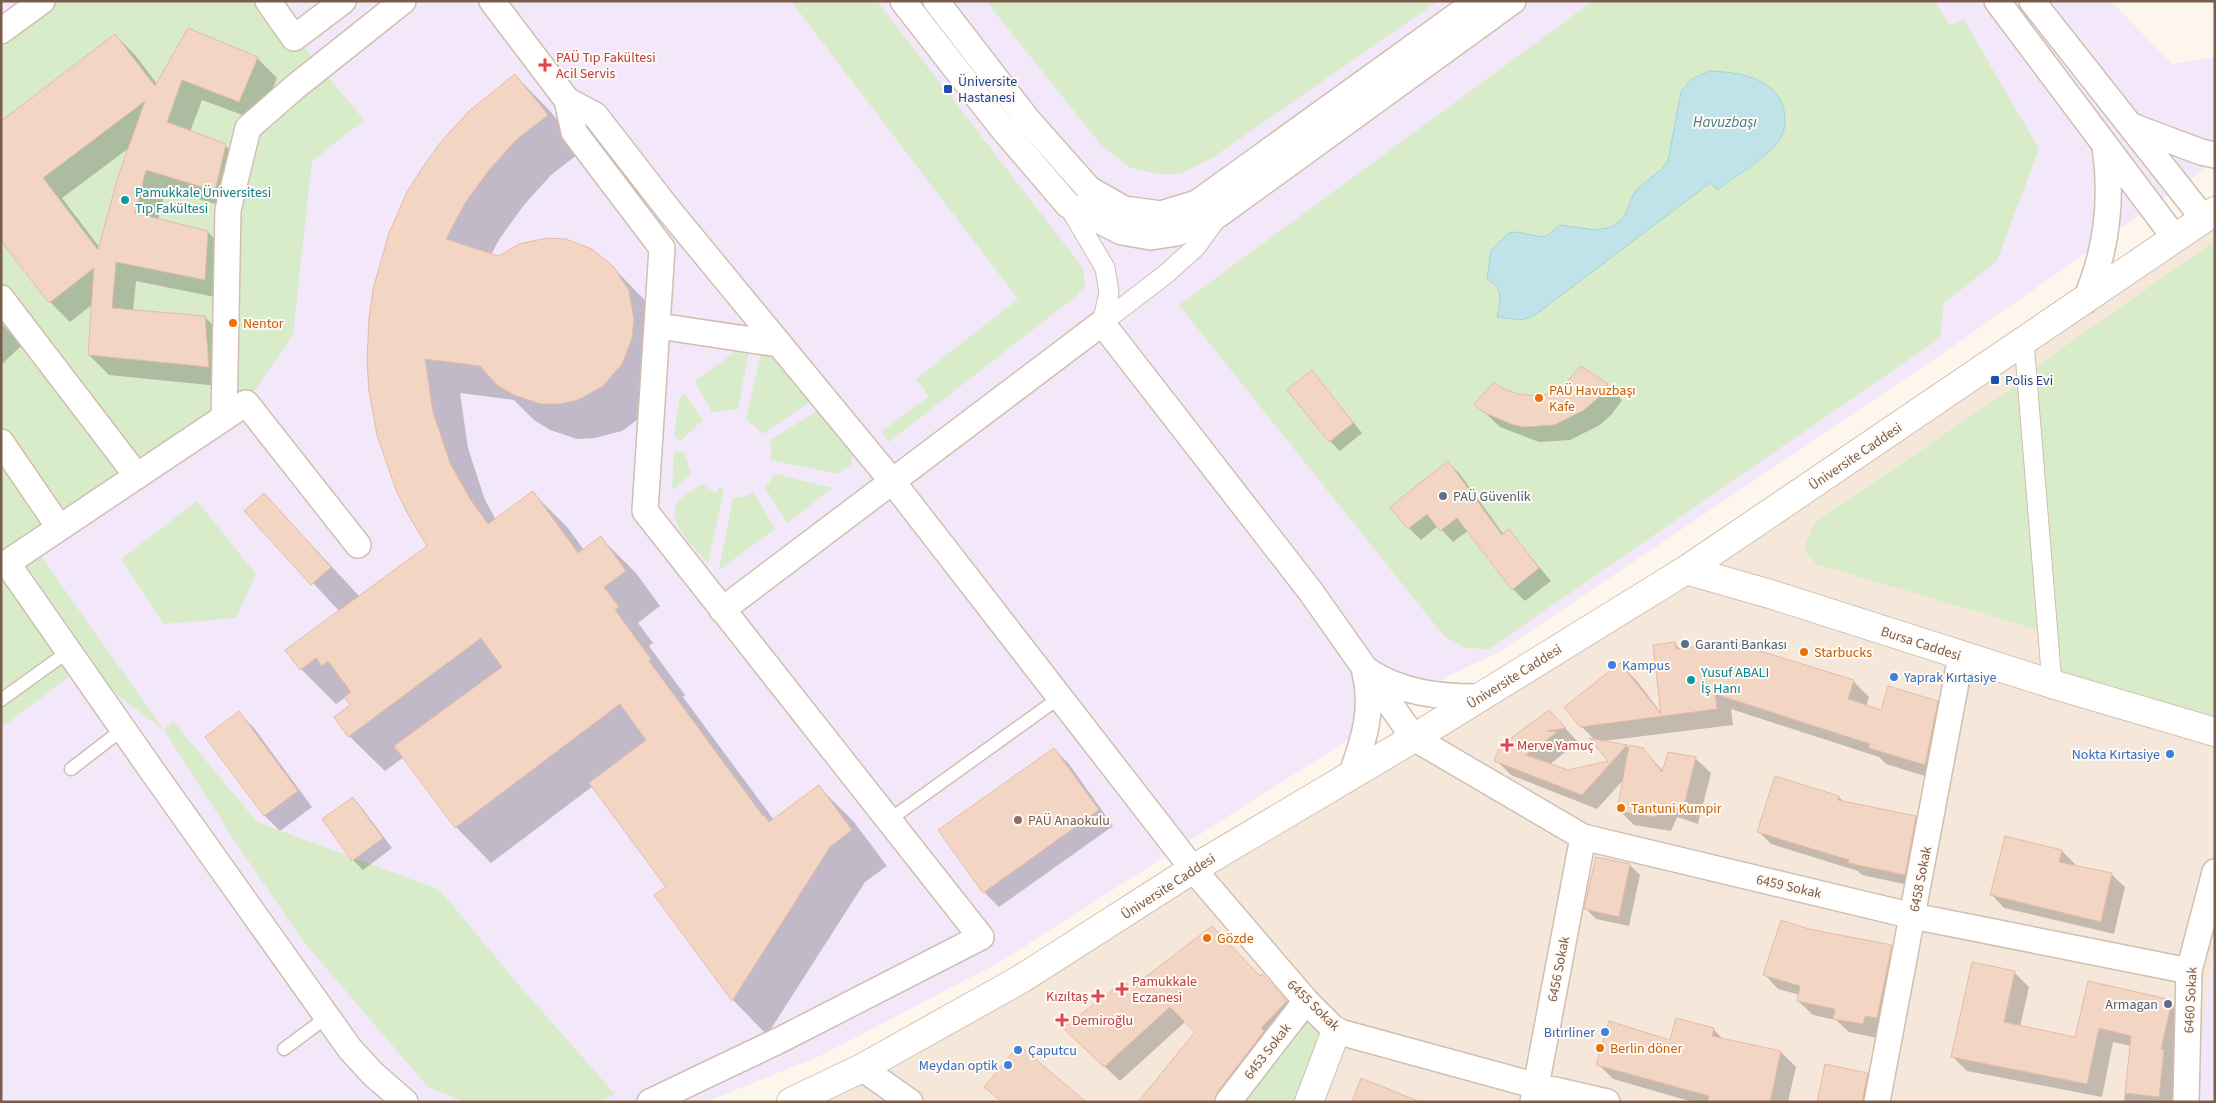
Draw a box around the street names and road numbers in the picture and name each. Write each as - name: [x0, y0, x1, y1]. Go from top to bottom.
- street label: Üniversite Caddesi: [1805, 418, 1906, 496]
- street label: Bursa Caddesi: [1878, 622, 1963, 666]
- street label: Üniversite Caddesi: [1463, 640, 1566, 714]
- street label: 6458 Sokak: [1905, 845, 1937, 914]
- street label: Üniversite Caddesi: [1117, 849, 1220, 925]
- street label: 6459 Sokak: [1754, 870, 1823, 904]
- street label: 6456 Sokak: [1543, 935, 1575, 1004]
- street label: 6460 Sokak: [2179, 966, 2203, 1034]
- street label: 6455 Sokak: [1282, 975, 1344, 1036]
- street label: 6453 Sokak: [1239, 1019, 1296, 1084]

